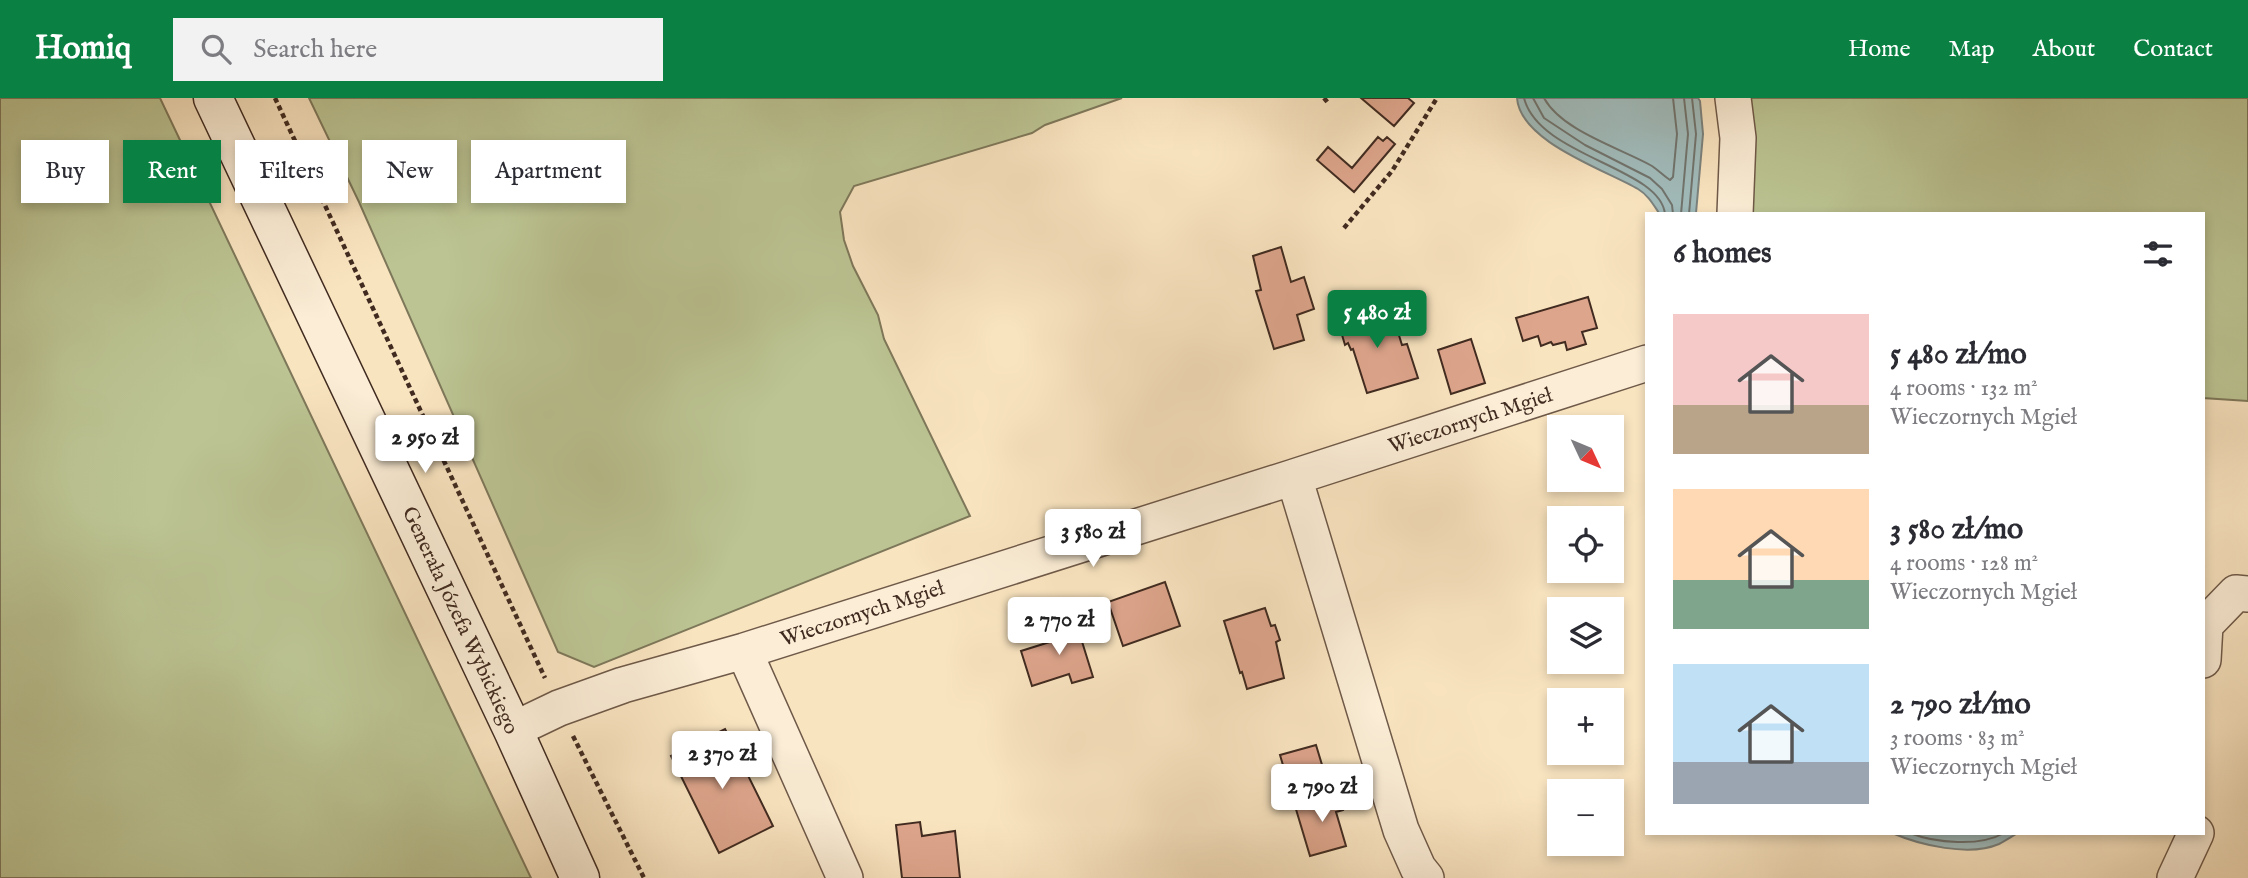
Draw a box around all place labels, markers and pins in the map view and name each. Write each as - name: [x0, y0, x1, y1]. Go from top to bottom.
- pin: 5 480 zł: [1305, 290, 1449, 350]
- pin: 2 950 zł: [353, 416, 497, 475]
- pin: 3 580 zł: [1021, 510, 1165, 569]
- pin: 2 770 zł: [987, 598, 1131, 657]
- pin: 2 370 zł: [650, 732, 794, 791]
- pin: 2 790 zł: [1250, 764, 1394, 824]

